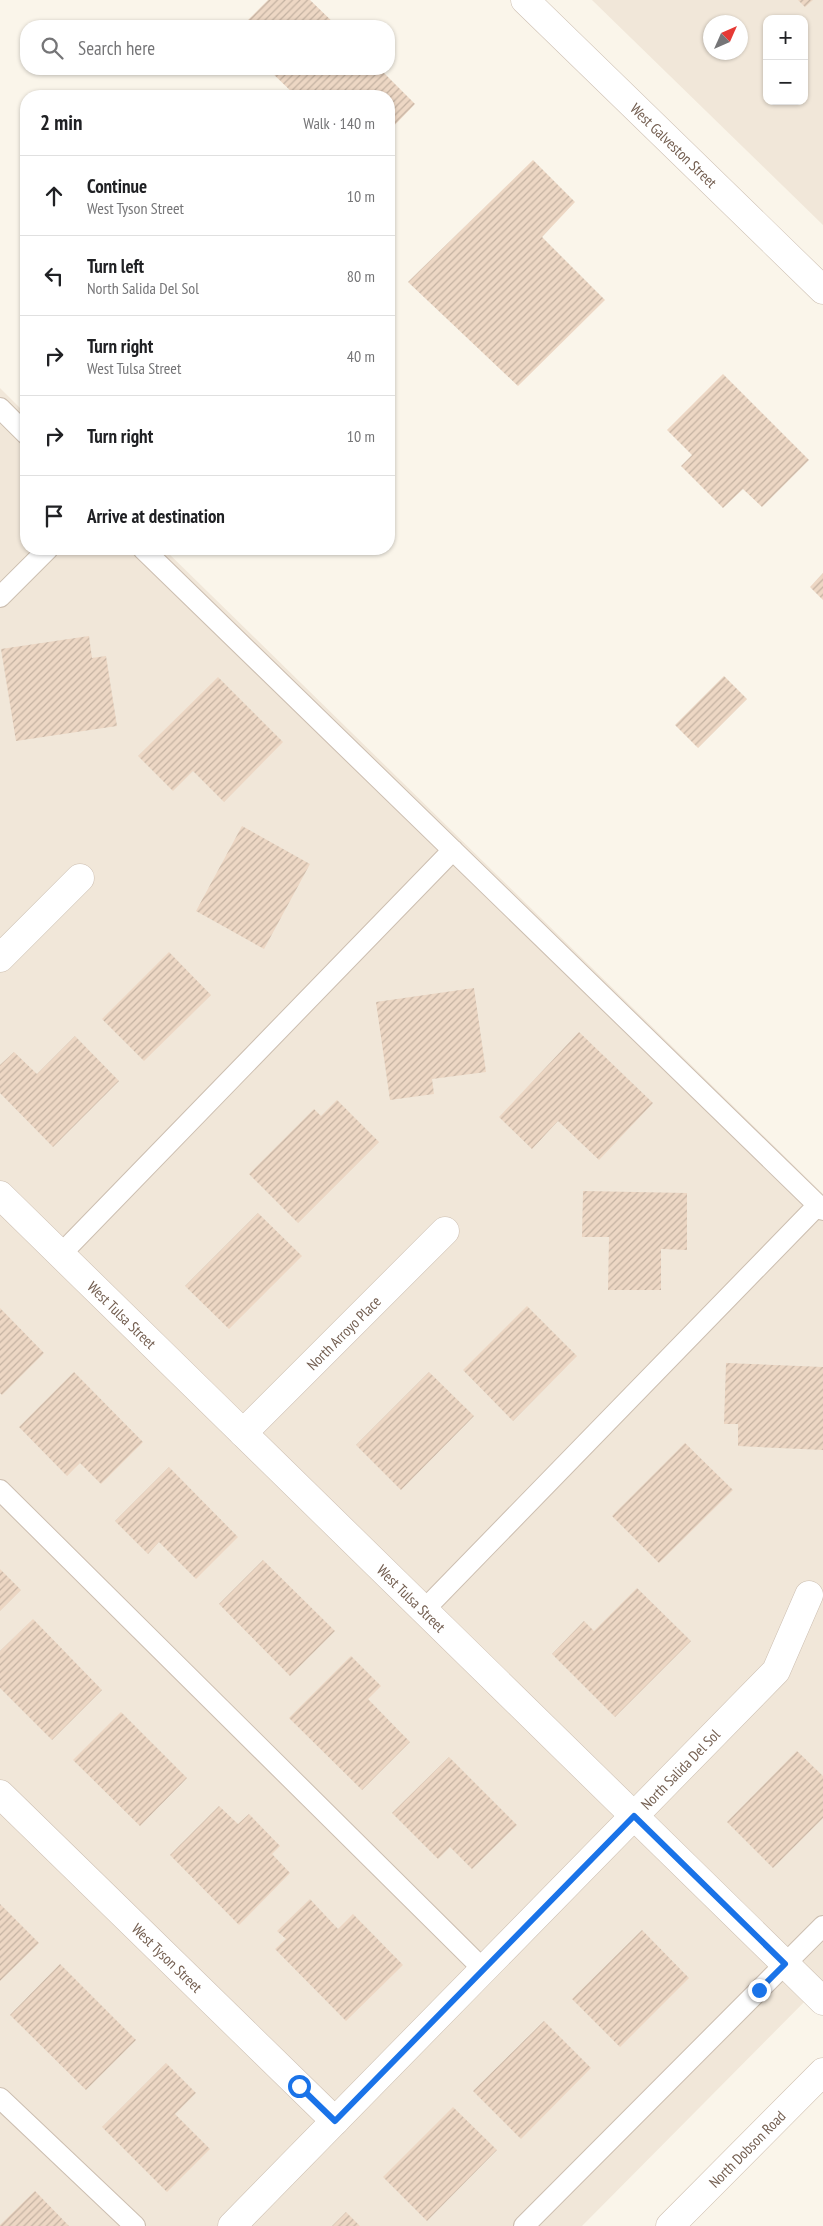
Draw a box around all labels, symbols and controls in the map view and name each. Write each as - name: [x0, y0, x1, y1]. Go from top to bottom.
- north arrow: [703, 15, 748, 60]
- map controls: [763, 15, 808, 105]
- button: +: [763, 15, 808, 60]
- search box: [20, 20, 395, 75]
- icon: search: [38, 34, 66, 62]
- text: Search here: [78, 36, 155, 60]
- button: −: [763, 60, 808, 105]
- street label: West Galveston Street: [627, 99, 721, 191]
- text: 2 min: [40, 109, 82, 136]
- text: Walk · 140 m: [303, 113, 375, 133]
- text: Continue: [87, 174, 147, 198]
- icon: ahead: [40, 182, 68, 210]
- text: 10 m: [347, 186, 375, 206]
- text: West Tyson Street: [87, 198, 184, 218]
- text: Turn left: [87, 254, 144, 278]
- icon: left: [40, 262, 68, 290]
- text: 80 m: [347, 266, 375, 286]
- text: North Salida Del Sol: [87, 278, 199, 298]
- text: Turn right: [87, 334, 153, 358]
- icon: right: [40, 342, 68, 370]
- text: 40 m: [347, 346, 375, 366]
- text: West Tulsa Street: [87, 358, 181, 378]
- icon: right: [40, 422, 68, 450]
- text: Turn right: [87, 424, 153, 448]
- text: 10 m: [347, 426, 375, 446]
- icon: arrive: [40, 502, 68, 530]
- text: Arrive at destination: [87, 504, 225, 528]
- street label: West Tulsa Street: [84, 1277, 160, 1352]
- street label: North Arroyo Place: [302, 1292, 384, 1374]
- street label: West Tulsa Street: [373, 1560, 450, 1636]
- street label: North Salida Del Sol: [636, 1724, 724, 1813]
- street label: West Tyson Street: [128, 1919, 207, 1996]
- route end: [748, 1979, 771, 2002]
- route start: [288, 2075, 311, 2098]
- street label: North Dobson Road: [705, 2106, 789, 2191]

